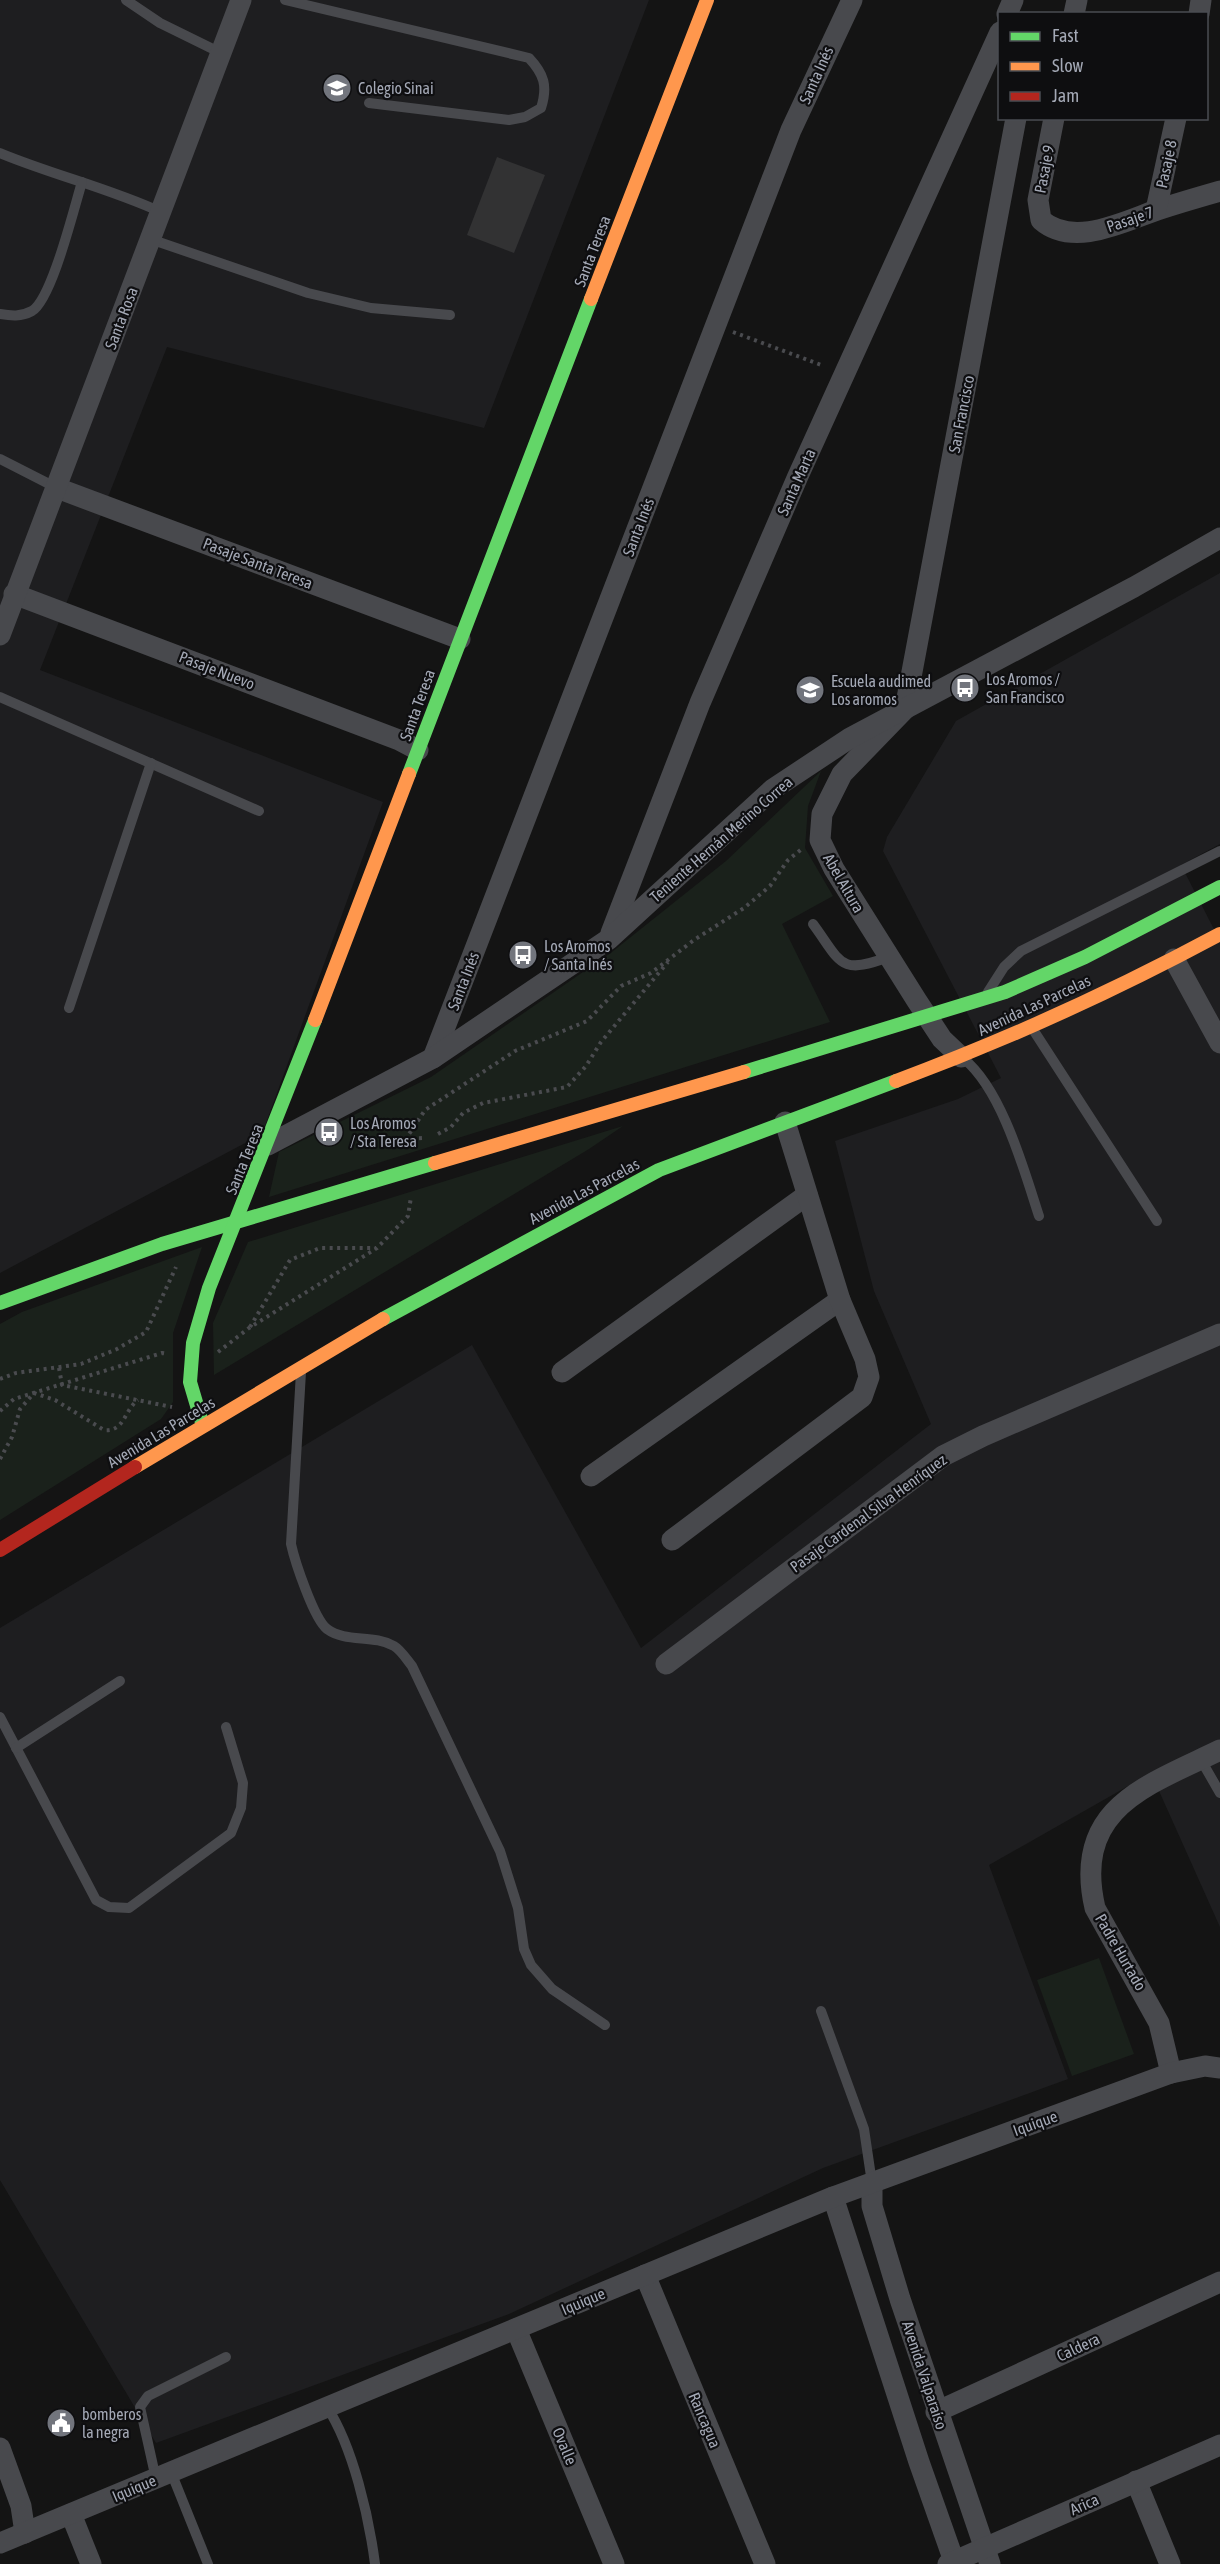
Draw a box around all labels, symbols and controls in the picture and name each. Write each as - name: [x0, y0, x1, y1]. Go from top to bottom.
- legend: [998, 12, 1208, 120]
- text: Fast: [1052, 25, 1079, 46]
- street label: Santa Inés: [795, 43, 837, 106]
- text: Slow: [1052, 55, 1083, 76]
- school or university icon: Colegio Sinai: [321, 72, 353, 104]
- place label: Colegio Sinai: [358, 79, 434, 98]
- text: Jam: [1052, 85, 1079, 106]
- street label: Pasaje 8: [1152, 138, 1181, 190]
- street label: Pasaje 9: [1031, 143, 1058, 195]
- street label: Pasaje 7: [1104, 203, 1156, 236]
- street label: Santa Teresa: [570, 213, 614, 289]
- street label: Santa Rosa: [101, 285, 141, 351]
- street label: San Francisco: [945, 374, 977, 454]
- street label: Santa Marta: [773, 446, 819, 518]
- street label: Santa Inés: [619, 495, 657, 559]
- street label: Pasaje Santa Teresa: [200, 534, 315, 593]
- street label: Pasaje Nuevo: [176, 647, 257, 694]
- street label: Santa Teresa: [396, 667, 438, 743]
- place label: Los Aromos / San Francisco: [986, 670, 1065, 706]
- place label: Escuela audimed Los aromos: [831, 672, 931, 708]
- bus stop icon: Los Aromos / San Francisco: [949, 672, 981, 704]
- school or university icon: Escuela audimed Los aromos: [794, 674, 826, 706]
- street label: Teniente Hernán Merino Correa: [646, 772, 796, 906]
- street label: Abel Altura: [820, 850, 868, 916]
- place label: Los Aromos / Santa Inés: [544, 937, 613, 973]
- bus stop icon: Los Aromos / Santa Inés: [507, 939, 539, 971]
- street label: Santa Inés: [444, 949, 482, 1013]
- street label: Avenida Las Parcelas: [975, 971, 1093, 1039]
- place label: Los Aromos / Sta Teresa: [350, 1114, 417, 1150]
- bus stop icon: Los Aromos / Sta Teresa: [313, 1116, 345, 1148]
- street label: Santa Teresa: [222, 1121, 266, 1197]
- street label: Avenida Las Parcelas: [526, 1154, 642, 1228]
- street label: Avenida Las Parcelas: [104, 1393, 218, 1471]
- street label: Pasaje Cardenal Silva Henríquez: [786, 1450, 950, 1577]
- street label: Padre Hurtado: [1092, 1910, 1150, 1994]
- street label: Iquique: [1010, 2107, 1060, 2140]
- street label: Iquique: [558, 2284, 608, 2319]
- street label: Avenida Valparaíso: [898, 2319, 951, 2432]
- street label: Caldera: [1054, 2329, 1102, 2365]
- street label: Rancagua: [684, 2390, 725, 2451]
- place label: bomberos la negra: [82, 2405, 142, 2442]
- public building icon: bomberos la negra: [45, 2407, 77, 2439]
- street label: Ovalle: [549, 2425, 581, 2467]
- street label: Iquique: [109, 2471, 159, 2506]
- street label: Arica: [1067, 2490, 1101, 2518]

